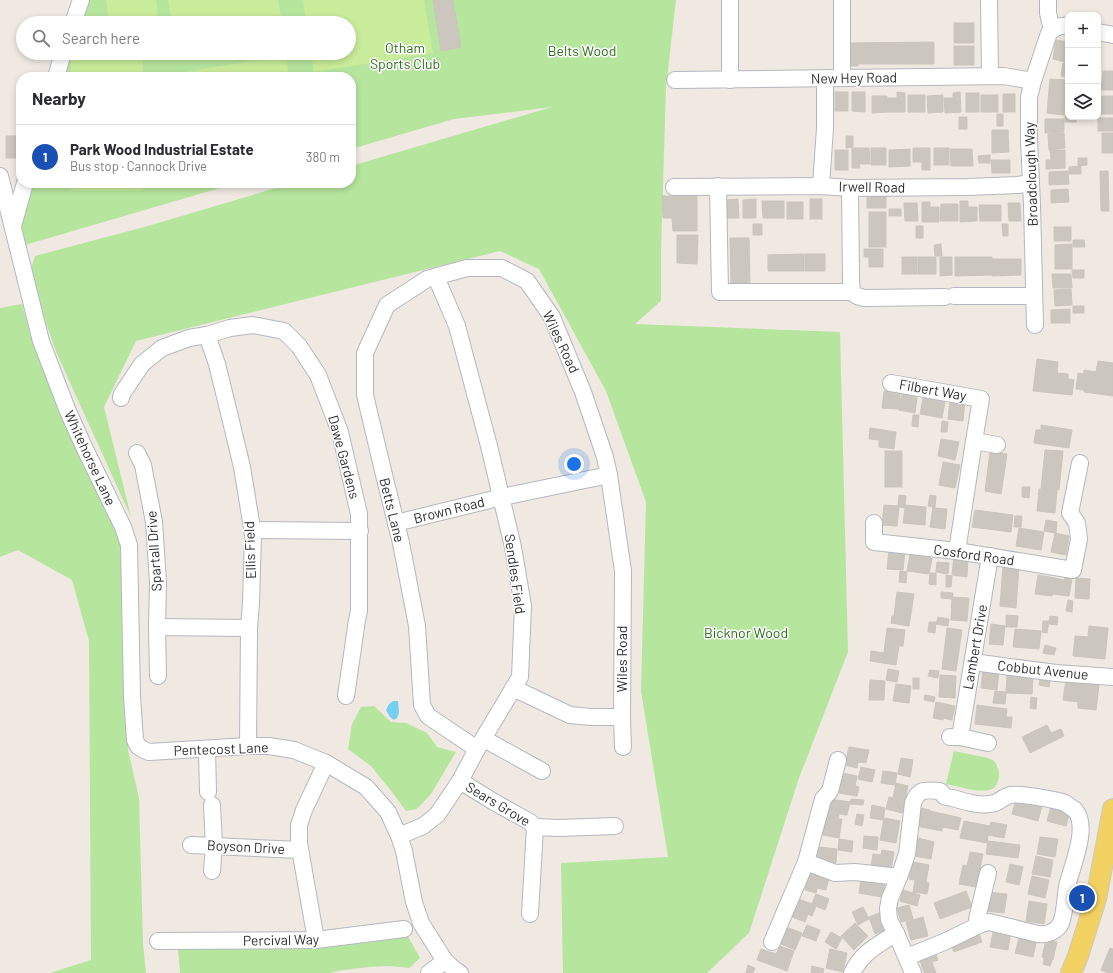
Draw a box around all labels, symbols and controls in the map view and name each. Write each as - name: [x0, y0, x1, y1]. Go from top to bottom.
- map controls: [1065, 12, 1101, 120]
- button: +: [1065, 12, 1101, 48]
- search box: [16, 16, 356, 60]
- icon: search: [30, 27, 52, 49]
- text: Search here: [62, 29, 140, 47]
- park label: Otham Sports Club: [370, 39, 440, 72]
- park label: Belts Wood: [548, 42, 616, 59]
- button: −: [1065, 48, 1101, 84]
- street label: New Hey Road: [811, 68, 897, 87]
- button: layers: [1065, 84, 1101, 120]
- text: Nearby: [32, 88, 86, 108]
- street label: Broadclough Way: [1020, 121, 1041, 227]
- text: Park Wood Industrial Estate: [70, 140, 254, 158]
- text: 1: [43, 149, 47, 165]
- text: 380 m: [306, 149, 340, 165]
- text: Bus stop · Cannock Drive: [70, 158, 207, 174]
- street label: Irwell Road: [839, 177, 905, 196]
- street label: Wiles Road: [540, 308, 583, 376]
- street label: Filbert Way: [898, 375, 969, 404]
- street label: Whitehorse Lane: [61, 408, 120, 508]
- street label: Dawe Gardens: [325, 413, 364, 501]
- your location: [564, 454, 584, 474]
- street label: Betts Lane: [376, 476, 409, 544]
- street label: Brown Road: [412, 492, 486, 527]
- street label: Spartall Drive: [142, 510, 165, 592]
- street label: Ellis Field: [240, 521, 259, 579]
- street label: Sendles Field: [501, 533, 530, 615]
- street label: Cosford Road: [933, 540, 1015, 569]
- street label: Lambert Drive: [959, 603, 990, 691]
- park label: Bicknor Wood: [704, 624, 788, 641]
- street label: Wiles Road: [613, 626, 630, 692]
- street label: Cobbut Avenue: [997, 656, 1089, 683]
- street label: Pentecost Lane: [173, 738, 269, 759]
- street label: Sears Grove: [463, 778, 534, 829]
- street label: Boyson Drive: [207, 836, 285, 857]
- pin: 1: [1069, 883, 1095, 913]
- street label: Percival Way: [243, 930, 320, 949]

